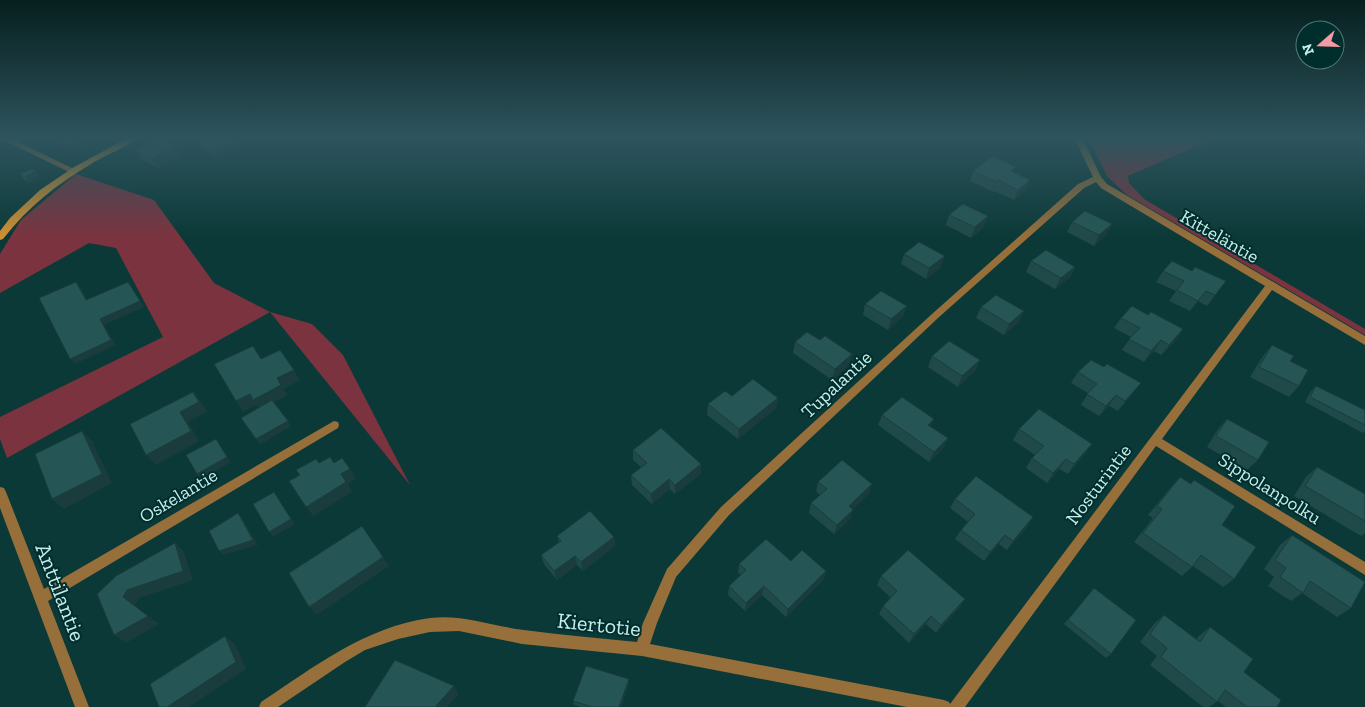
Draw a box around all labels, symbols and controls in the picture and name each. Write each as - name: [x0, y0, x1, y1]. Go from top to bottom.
- north arrow: [1295, 20, 1345, 70]
- text: N: [1298, 41, 1318, 57]
- street label: Kitteläntie: [1176, 205, 1263, 268]
- street label: Tupalantie: [796, 346, 877, 423]
- street label: Nosturintie: [1061, 439, 1136, 529]
- street label: Sippolanpolku: [1214, 448, 1326, 529]
- street label: Oskelantie: [135, 463, 222, 528]
- street label: Anttilantie: [29, 539, 92, 645]
- street label: Kiertotie: [556, 607, 642, 642]

